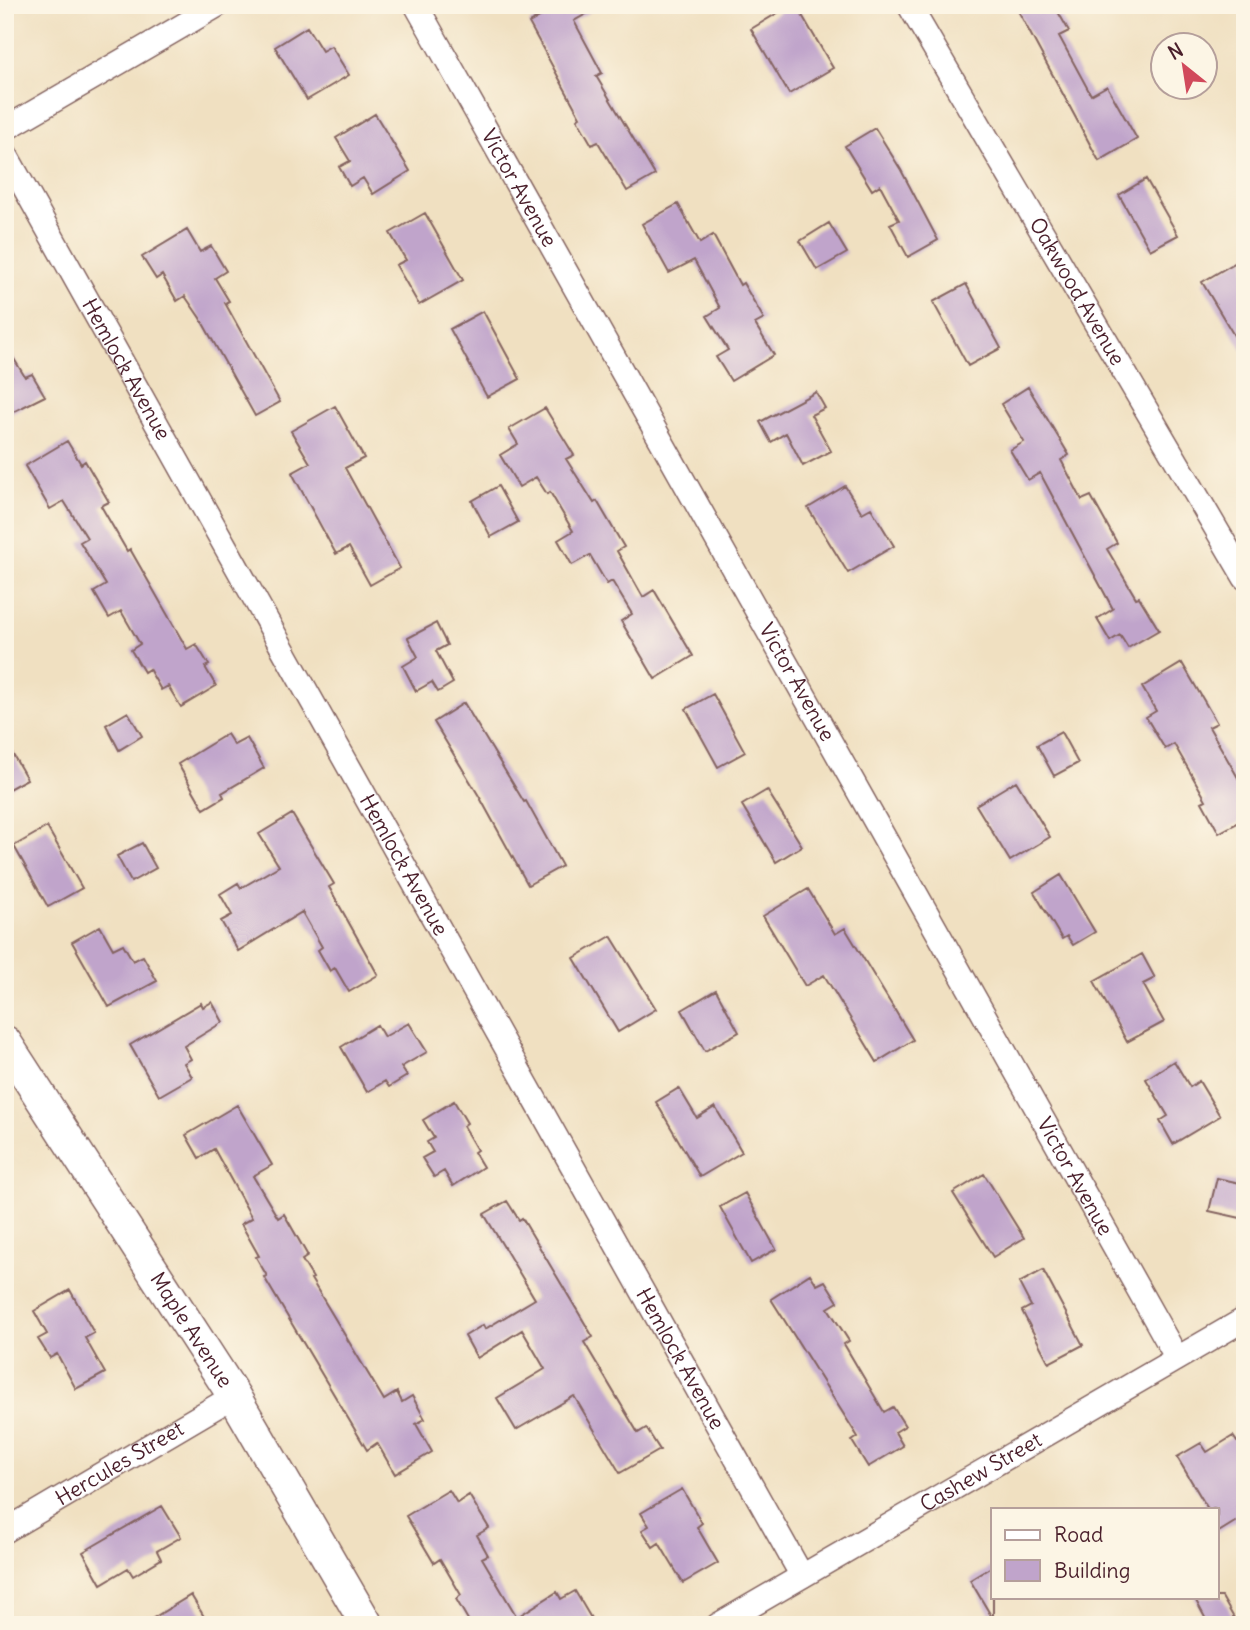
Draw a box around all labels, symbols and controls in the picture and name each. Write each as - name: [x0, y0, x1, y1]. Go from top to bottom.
- north arrow: [1148, 32, 1218, 102]
- text: N: [1164, 38, 1187, 65]
- street label: Victor Avenue: [475, 124, 563, 252]
- street label: Oakwood Avenue: [1024, 212, 1131, 370]
- street label: Hemlock Avenue: [76, 294, 177, 445]
- street label: Victor Avenue: [753, 618, 841, 746]
- street label: Hemlock Avenue: [354, 789, 455, 940]
- street label: Victor Avenue: [1031, 1112, 1119, 1240]
- street label: Maple Avenue: [144, 1267, 239, 1393]
- street label: Hemlock Avenue: [630, 1283, 731, 1434]
- street label: Hercules Street: [50, 1415, 188, 1511]
- street label: Cashew Street: [915, 1426, 1046, 1518]
- legend: [991, 1508, 1218, 1598]
- text: Road: [1054, 1521, 1103, 1548]
- text: Building: [1054, 1557, 1130, 1584]

